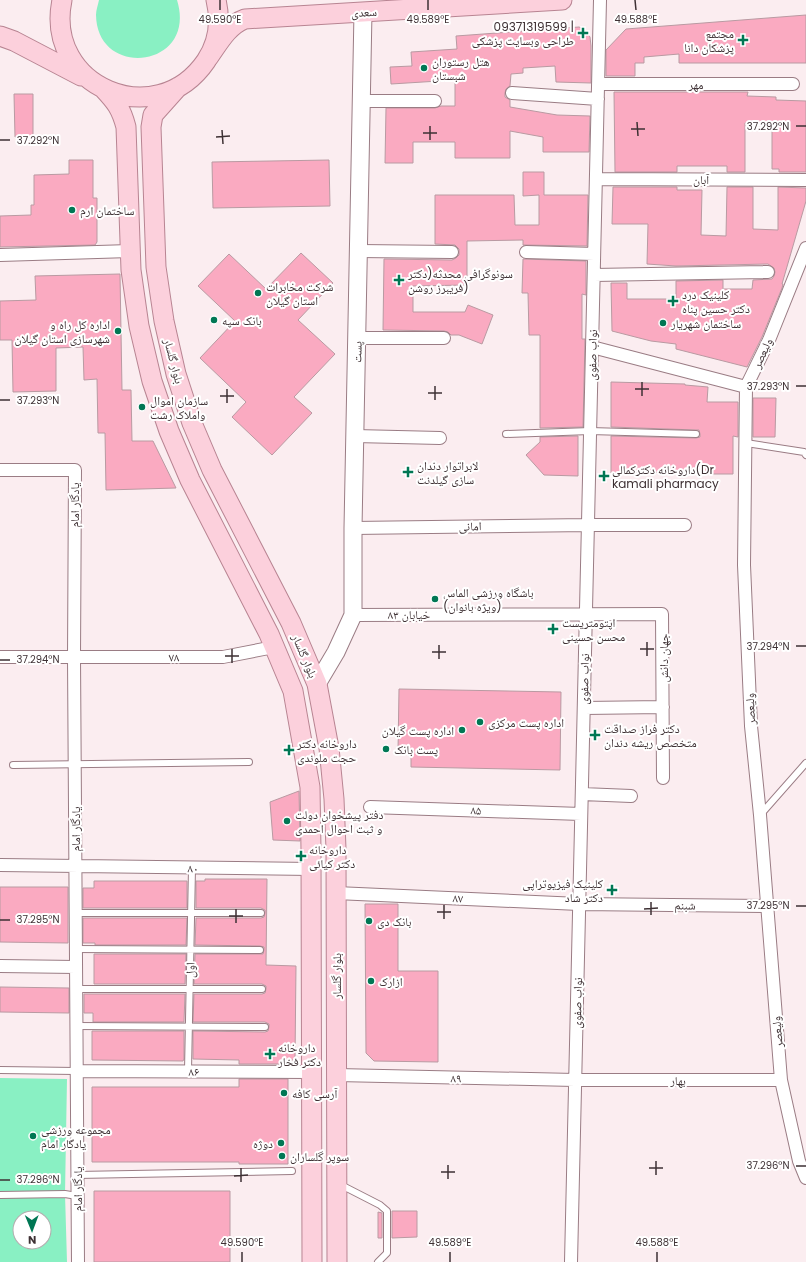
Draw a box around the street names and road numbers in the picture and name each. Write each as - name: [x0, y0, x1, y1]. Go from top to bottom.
- street label: سعدی: [351, 3, 378, 21]
- street label: مهر: [688, 76, 703, 93]
- street label: آبان: [693, 171, 710, 188]
- street label: نواب صفوی: [583, 329, 601, 381]
- street label: ولیعصر: [747, 335, 776, 372]
- street label: بلوار گلسار: [160, 336, 188, 385]
- street label: پست: [348, 340, 366, 363]
- street label: یادگار امام: [66, 482, 83, 528]
- street label: امانی: [458, 517, 482, 535]
- street label: خیابان ۸۳: [388, 606, 431, 623]
- street label: بلوار گلسار: [288, 631, 322, 681]
- street label: جهان دانش: [655, 633, 672, 682]
- street label: ۷۸: [168, 648, 180, 666]
- street label: نواب صفوی: [575, 653, 593, 705]
- street label: ولیعصر: [741, 693, 759, 726]
- street label: ۸۵: [470, 801, 482, 819]
- street label: یادگار امام: [67, 806, 84, 852]
- street label: ۸۰: [187, 859, 199, 877]
- street label: ۸۷: [452, 889, 464, 907]
- street label: شبنم: [674, 896, 696, 914]
- street label: بلوار گلسار: [328, 953, 345, 1000]
- street label: اول: [181, 962, 199, 978]
- street label: نواب صفوی: [568, 977, 586, 1029]
- street label: ولیعصر: [767, 1015, 787, 1049]
- street label: ۸۶: [189, 1063, 199, 1080]
- street label: ۸۹: [450, 1069, 462, 1087]
- street label: بهار: [669, 1072, 686, 1089]
- street label: یادگار امام: [69, 1166, 86, 1212]

